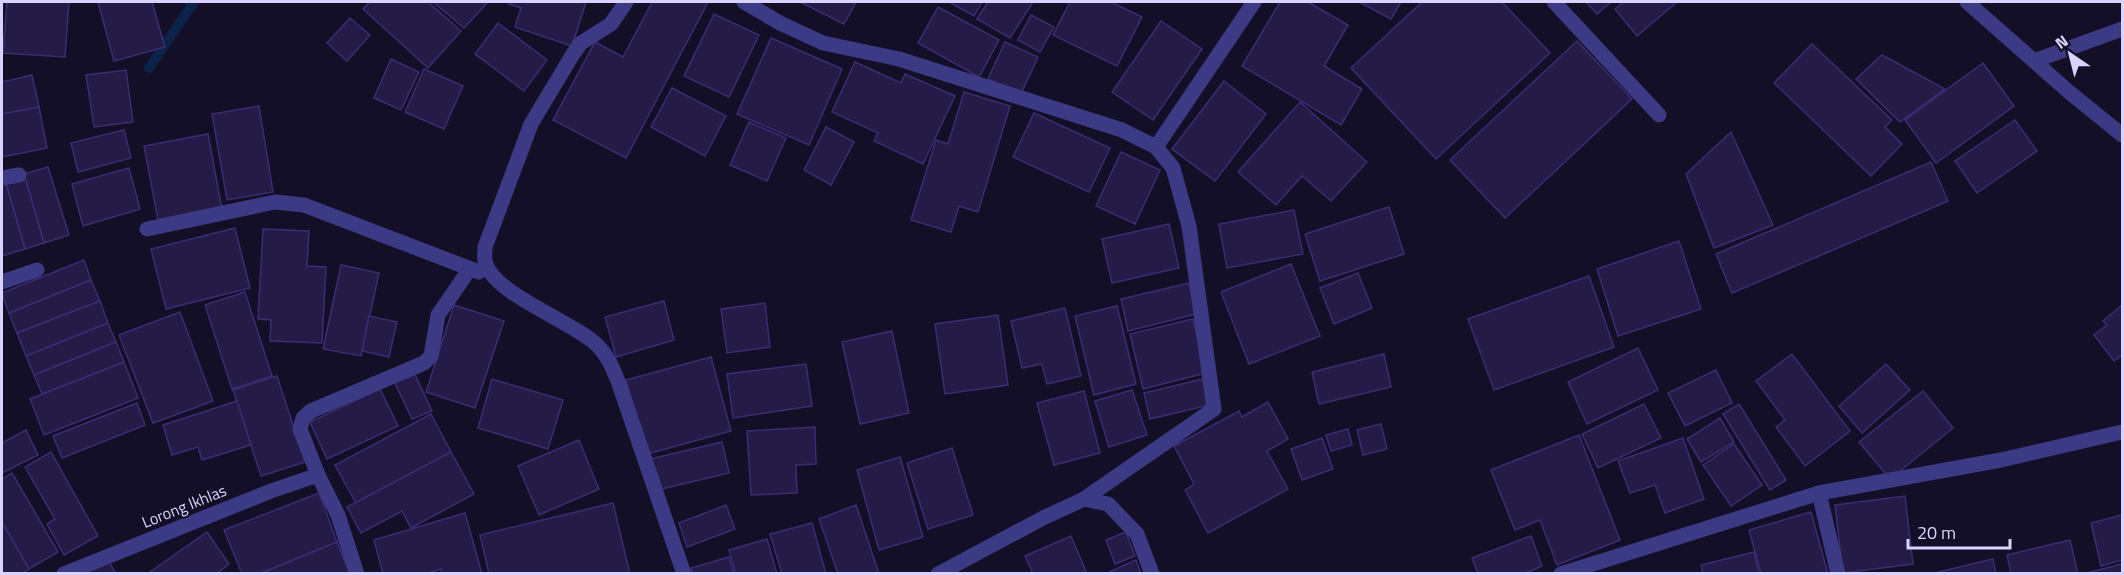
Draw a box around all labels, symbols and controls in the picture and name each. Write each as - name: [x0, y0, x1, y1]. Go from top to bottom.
- north arrow: [2040, 24, 2100, 84]
- text: N: [2050, 29, 2073, 55]
- street label: Lorong Ikhlas: [138, 478, 230, 534]
- scale bar: [1908, 512, 2010, 550]
- text: 20 m: [1917, 519, 1956, 546]

